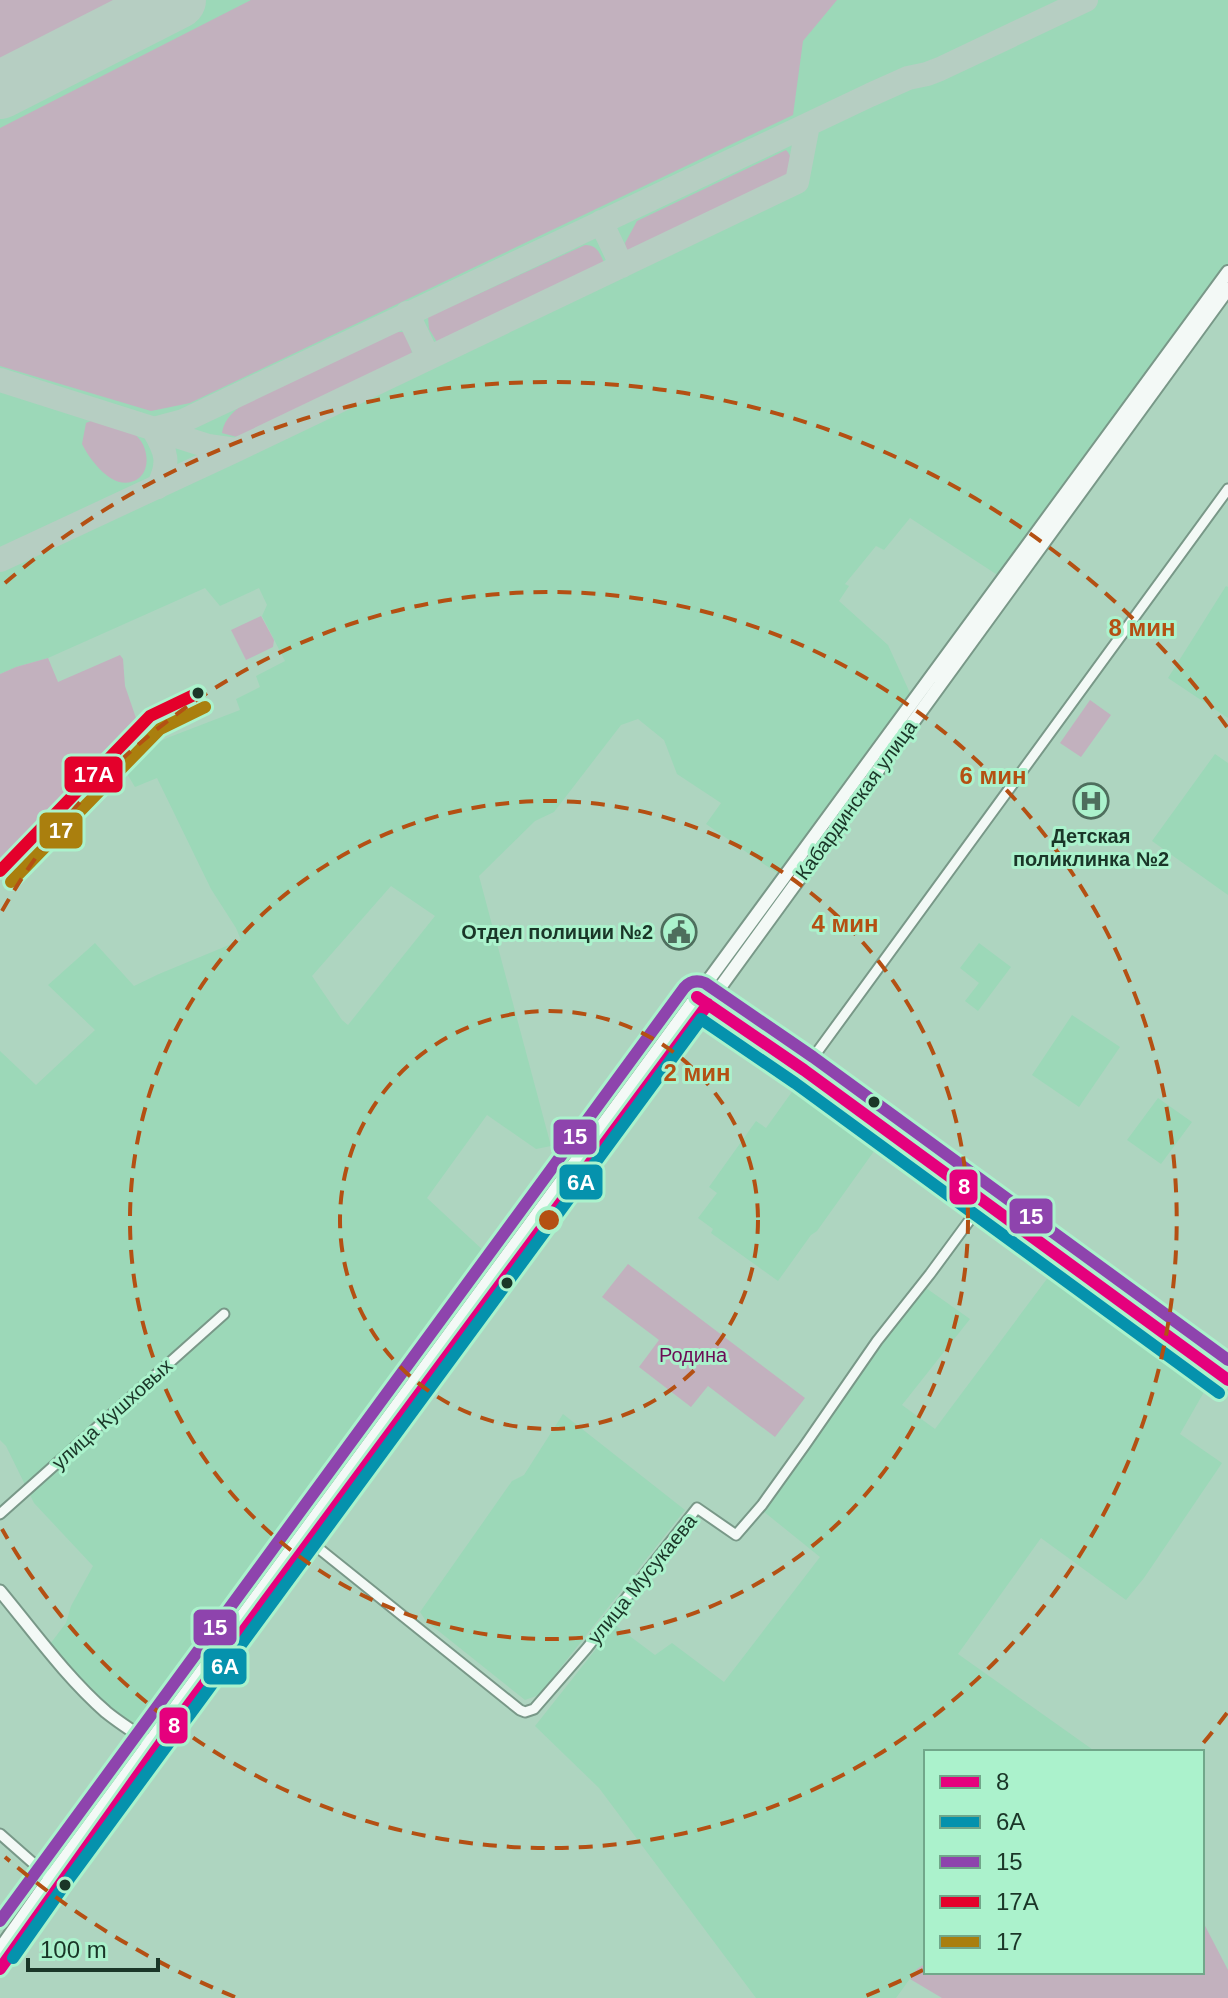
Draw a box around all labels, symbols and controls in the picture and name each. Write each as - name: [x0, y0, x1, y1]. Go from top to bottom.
- text: 8 мин: [1108, 614, 1176, 641]
- unlabelled marker: [190, 685, 206, 701]
- street label: Кабардинская улица: [791, 716, 922, 884]
- line badge: 17А: [63, 755, 124, 794]
- text: 17А: [74, 762, 114, 787]
- text: 6 мин: [959, 762, 1027, 789]
- hospital icon: Детская поликлинка №2: [1072, 782, 1110, 820]
- line badge: 17: [38, 811, 84, 850]
- text: 17: [49, 818, 73, 843]
- place label: Детская поликлинка №2: [1013, 825, 1169, 870]
- text: 4 мин: [811, 910, 879, 937]
- public building icon: Отдел полиции №2: [660, 913, 698, 951]
- place label: Отдел полиции №2: [461, 921, 653, 943]
- text: 2 мин: [663, 1059, 731, 1086]
- unlabelled marker: [866, 1094, 882, 1110]
- line badge: 15: [552, 1118, 598, 1156]
- text: 15: [563, 1124, 587, 1149]
- line badge: 6А: [558, 1163, 604, 1201]
- line badge: 8: [948, 1168, 979, 1206]
- text: 6А: [567, 1170, 595, 1195]
- text: 8: [958, 1174, 970, 1199]
- line badge: 15: [1008, 1197, 1054, 1235]
- text: 15: [1019, 1204, 1043, 1229]
- centre of rings: [535, 1206, 563, 1234]
- unlabelled marker: [499, 1275, 515, 1291]
- park label: Родина: [659, 1344, 728, 1366]
- street label: улица Кушховых: [47, 1354, 177, 1474]
- street label: улица Мусукаева: [583, 1509, 701, 1648]
- line badge: 15: [192, 1608, 238, 1647]
- text: 15: [203, 1615, 227, 1640]
- line badge: 6А: [202, 1647, 248, 1686]
- text: 6А: [211, 1654, 239, 1679]
- line badge: 8: [158, 1706, 189, 1745]
- text: 8: [168, 1713, 180, 1738]
- legend: [924, 1750, 1204, 1974]
- text: 8: [996, 1768, 1009, 1795]
- text: 6А: [996, 1808, 1025, 1835]
- text: 15: [996, 1848, 1023, 1875]
- unlabelled marker: [57, 1877, 73, 1893]
- text: 17А: [996, 1888, 1039, 1915]
- scale bar: [28, 1922, 158, 1972]
- text: 17: [996, 1928, 1023, 1955]
- text: 100 m: [40, 1936, 107, 1963]

